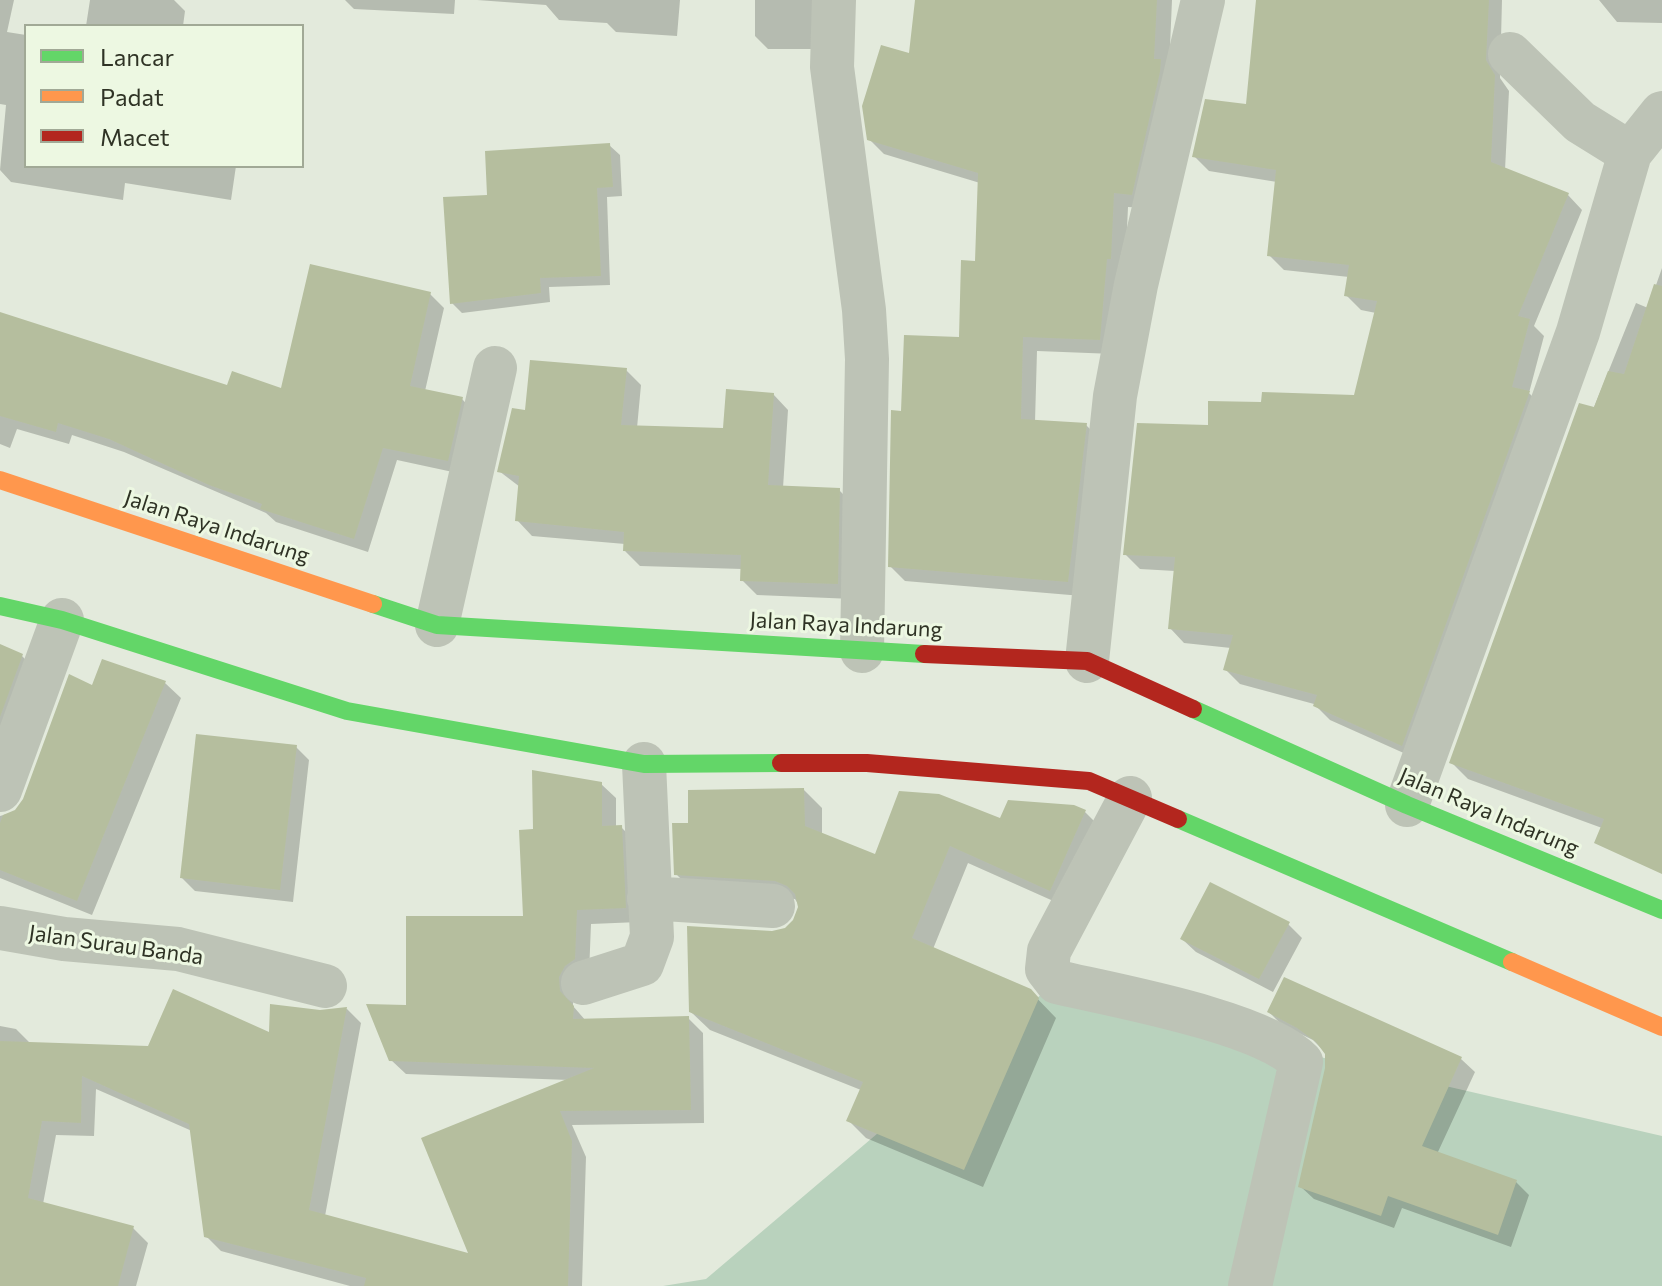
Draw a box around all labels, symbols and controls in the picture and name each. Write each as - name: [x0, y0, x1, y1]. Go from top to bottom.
- legend: [24, 24, 304, 168]
- text: Lancar: [100, 42, 174, 71]
- text: Padat: [100, 82, 164, 111]
- text: Macet: [100, 122, 170, 151]
- street label: Jalan Raya Indarung: [121, 485, 313, 569]
- street label: Jalan Raya Indarung: [749, 607, 943, 643]
- street label: Jalan Raya Indarung: [1395, 762, 1583, 862]
- street label: Jalan Surau Banda: [27, 920, 205, 970]

